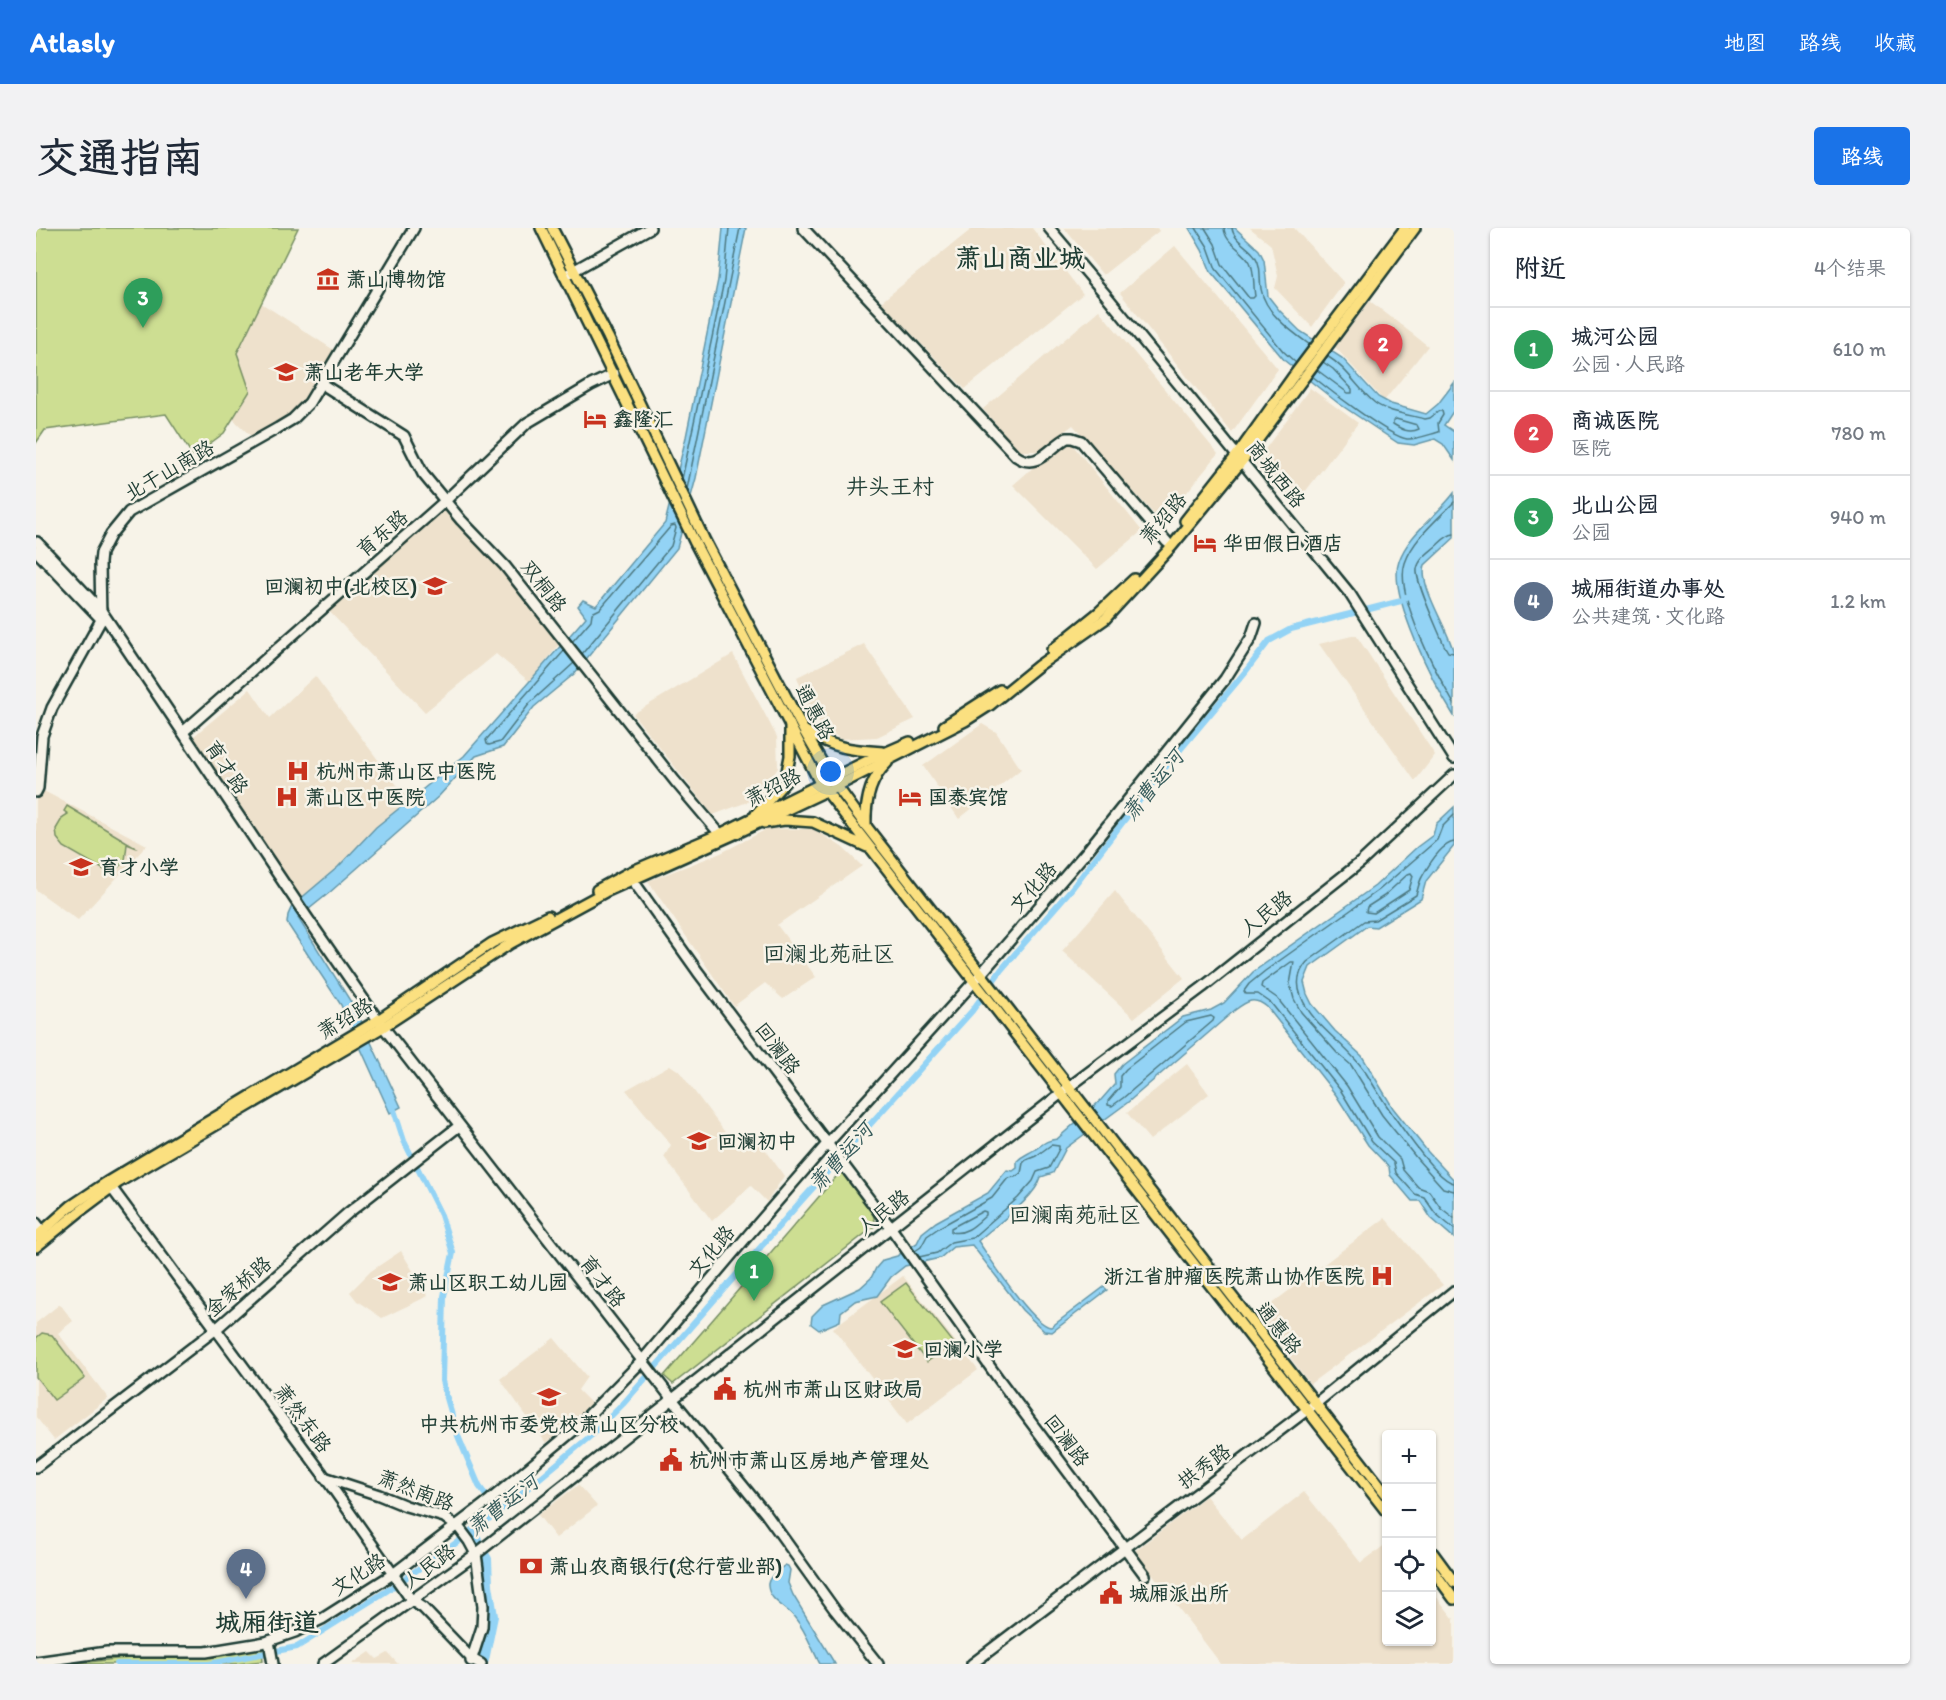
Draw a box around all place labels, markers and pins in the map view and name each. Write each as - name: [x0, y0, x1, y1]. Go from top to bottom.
- museum icon: 萧山博物馆: [315, 266, 341, 292]
- place label: 萧山博物馆: [346, 267, 446, 291]
- pin: 3: [124, 279, 162, 328]
- pin: 2: [1364, 324, 1402, 374]
- school or university icon: 萧山老年大学: [273, 359, 299, 385]
- place label: 萧山老年大学: [304, 360, 424, 384]
- hotel icon: 鑫隆汇: [582, 406, 608, 432]
- place label: 鑫隆汇: [613, 407, 673, 431]
- hotel icon: 华田假日酒店: [1192, 530, 1218, 556]
- place label: 华田假日酒店: [1223, 531, 1343, 555]
- school or university icon: 回澜初中(北校区): [422, 573, 448, 599]
- place label: 回澜初中(北校区): [264, 574, 417, 599]
- hospital icon: 杭州市萧山区中医院: [285, 758, 311, 784]
- place label: 杭州市萧山区中医院: [316, 759, 496, 783]
- hospital icon: 萧山区中医院: [274, 784, 300, 810]
- hotel icon: 国泰宾馆: [897, 784, 923, 810]
- place label: 萧山区中医院: [305, 785, 425, 809]
- place label: 国泰宾馆: [928, 785, 1008, 809]
- school or university icon: 育才小学: [68, 854, 94, 880]
- place label: 育才小学: [99, 855, 179, 879]
- school or university icon: 回澜初中: [686, 1128, 712, 1154]
- place label: 回澜初中: [717, 1129, 797, 1153]
- pin: 1: [734, 1252, 774, 1301]
- hospital icon: 浙江省肿瘤医院萧山协作医院: [1369, 1263, 1395, 1289]
- place label: 浙江省肿瘤医院萧山协作医院: [1104, 1264, 1364, 1288]
- school or university icon: 萧山区职工幼儿园: [377, 1269, 403, 1295]
- place label: 萧山区职工幼儿园: [408, 1270, 568, 1294]
- school or university icon: 回澜小学: [892, 1336, 918, 1362]
- place label: 回澜小学: [923, 1337, 1003, 1361]
- public building icon: 杭州市萧山区财政局: [712, 1376, 738, 1402]
- place label: 杭州市萧山区财政局: [743, 1377, 923, 1401]
- school or university icon: 中共杭州市委党校萧山区分校: [536, 1384, 562, 1410]
- place label: 中共杭州市委党校萧山区分校: [419, 1412, 679, 1436]
- public building icon: 杭州市萧山区房地产管理处: [658, 1447, 684, 1473]
- place label: 杭州市萧山区房地产管理处: [689, 1448, 929, 1472]
- pin: 4: [226, 1550, 266, 1599]
- bank icon: 萧山农商银行(总行营业部): [518, 1553, 544, 1579]
- place label: 萧山农商银行(总行营业部): [549, 1554, 782, 1579]
- public building icon: 城厢派出所: [1098, 1580, 1124, 1606]
- place label: 城厢派出所: [1129, 1581, 1229, 1605]

